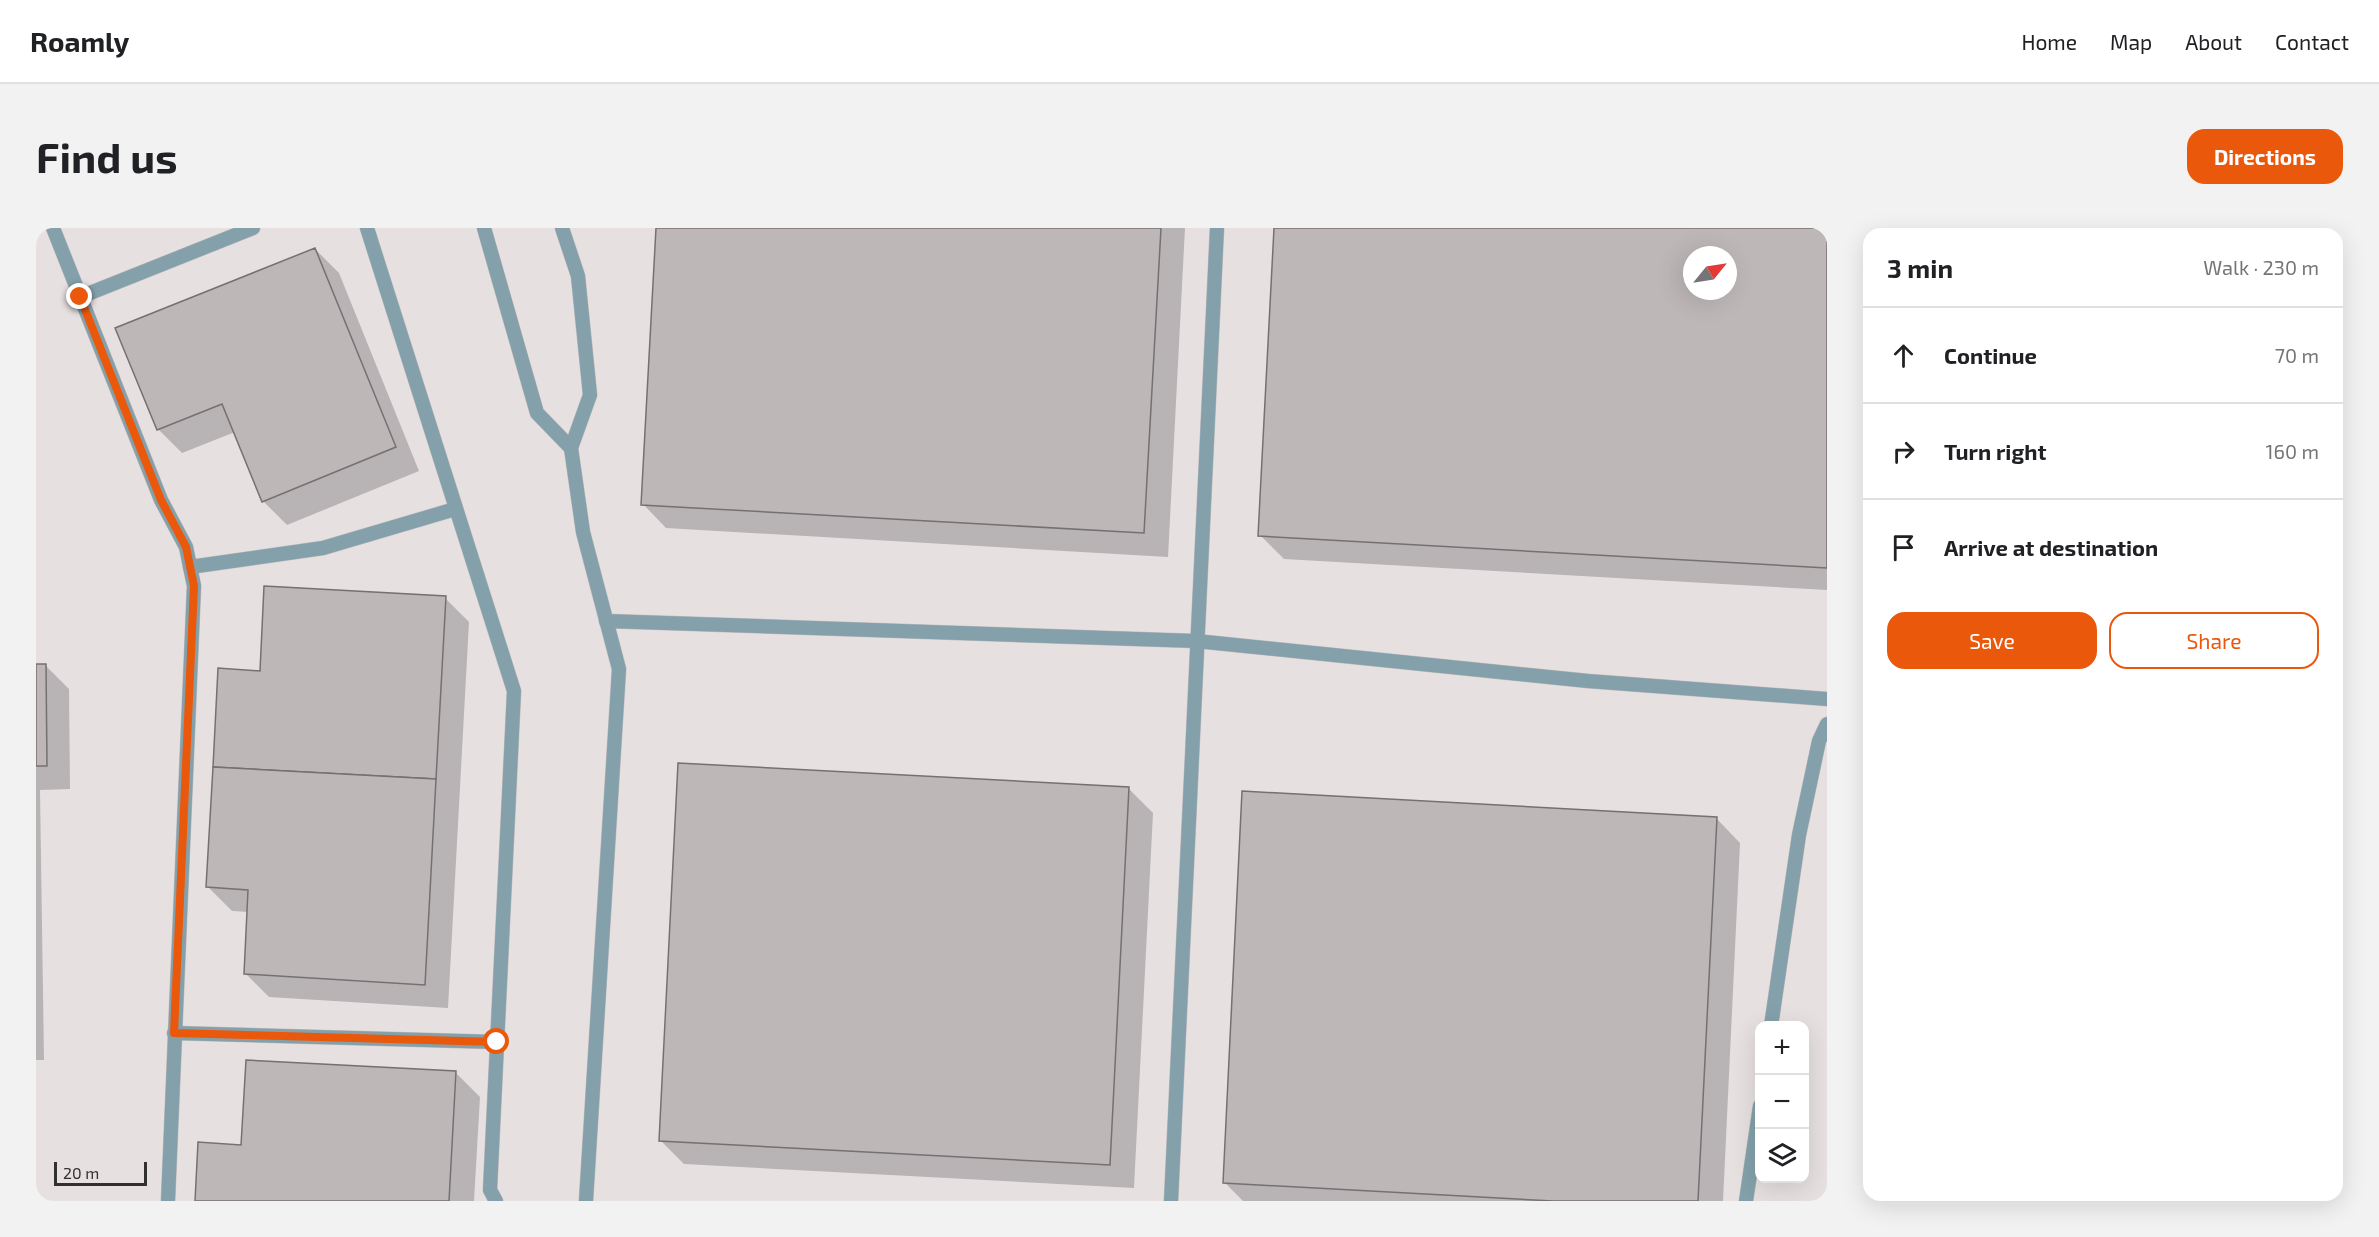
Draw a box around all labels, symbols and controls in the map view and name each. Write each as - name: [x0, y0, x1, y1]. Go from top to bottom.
- text: Roamly: [30, 24, 129, 58]
- text: Home: [2021, 29, 2077, 54]
- text: Map: [2110, 29, 2152, 54]
- text: About: [2185, 29, 2242, 54]
- text: Contact: [2275, 29, 2349, 54]
- button: Directions: [2187, 129, 2343, 184]
- text: Find us: [36, 131, 178, 181]
- north arrow: [1683, 246, 1737, 300]
- text: 3 min: [1887, 252, 1953, 283]
- text: Walk · 230 m: [2203, 255, 2319, 279]
- route end: [66, 283, 92, 309]
- icon: ahead: [1887, 339, 1920, 372]
- text: Continue: [1944, 342, 2037, 368]
- text: 70 m: [2275, 343, 2319, 367]
- icon: right: [1887, 435, 1920, 468]
- text: Turn right: [1944, 438, 2046, 464]
- text: 160 m: [2266, 439, 2319, 463]
- icon: arrive: [1887, 531, 1920, 564]
- text: Arrive at destination: [1944, 534, 2158, 560]
- button: Save: [1887, 612, 2097, 669]
- button: Share: [2109, 612, 2319, 669]
- map controls: [1755, 1021, 1809, 1183]
- button: +: [1755, 1021, 1809, 1075]
- route start: [483, 1028, 509, 1054]
- button: −: [1755, 1075, 1809, 1129]
- button: layers: [1755, 1129, 1809, 1183]
- scale bar: [54, 1159, 147, 1186]
- text: 20 m: [63, 1163, 99, 1182]

